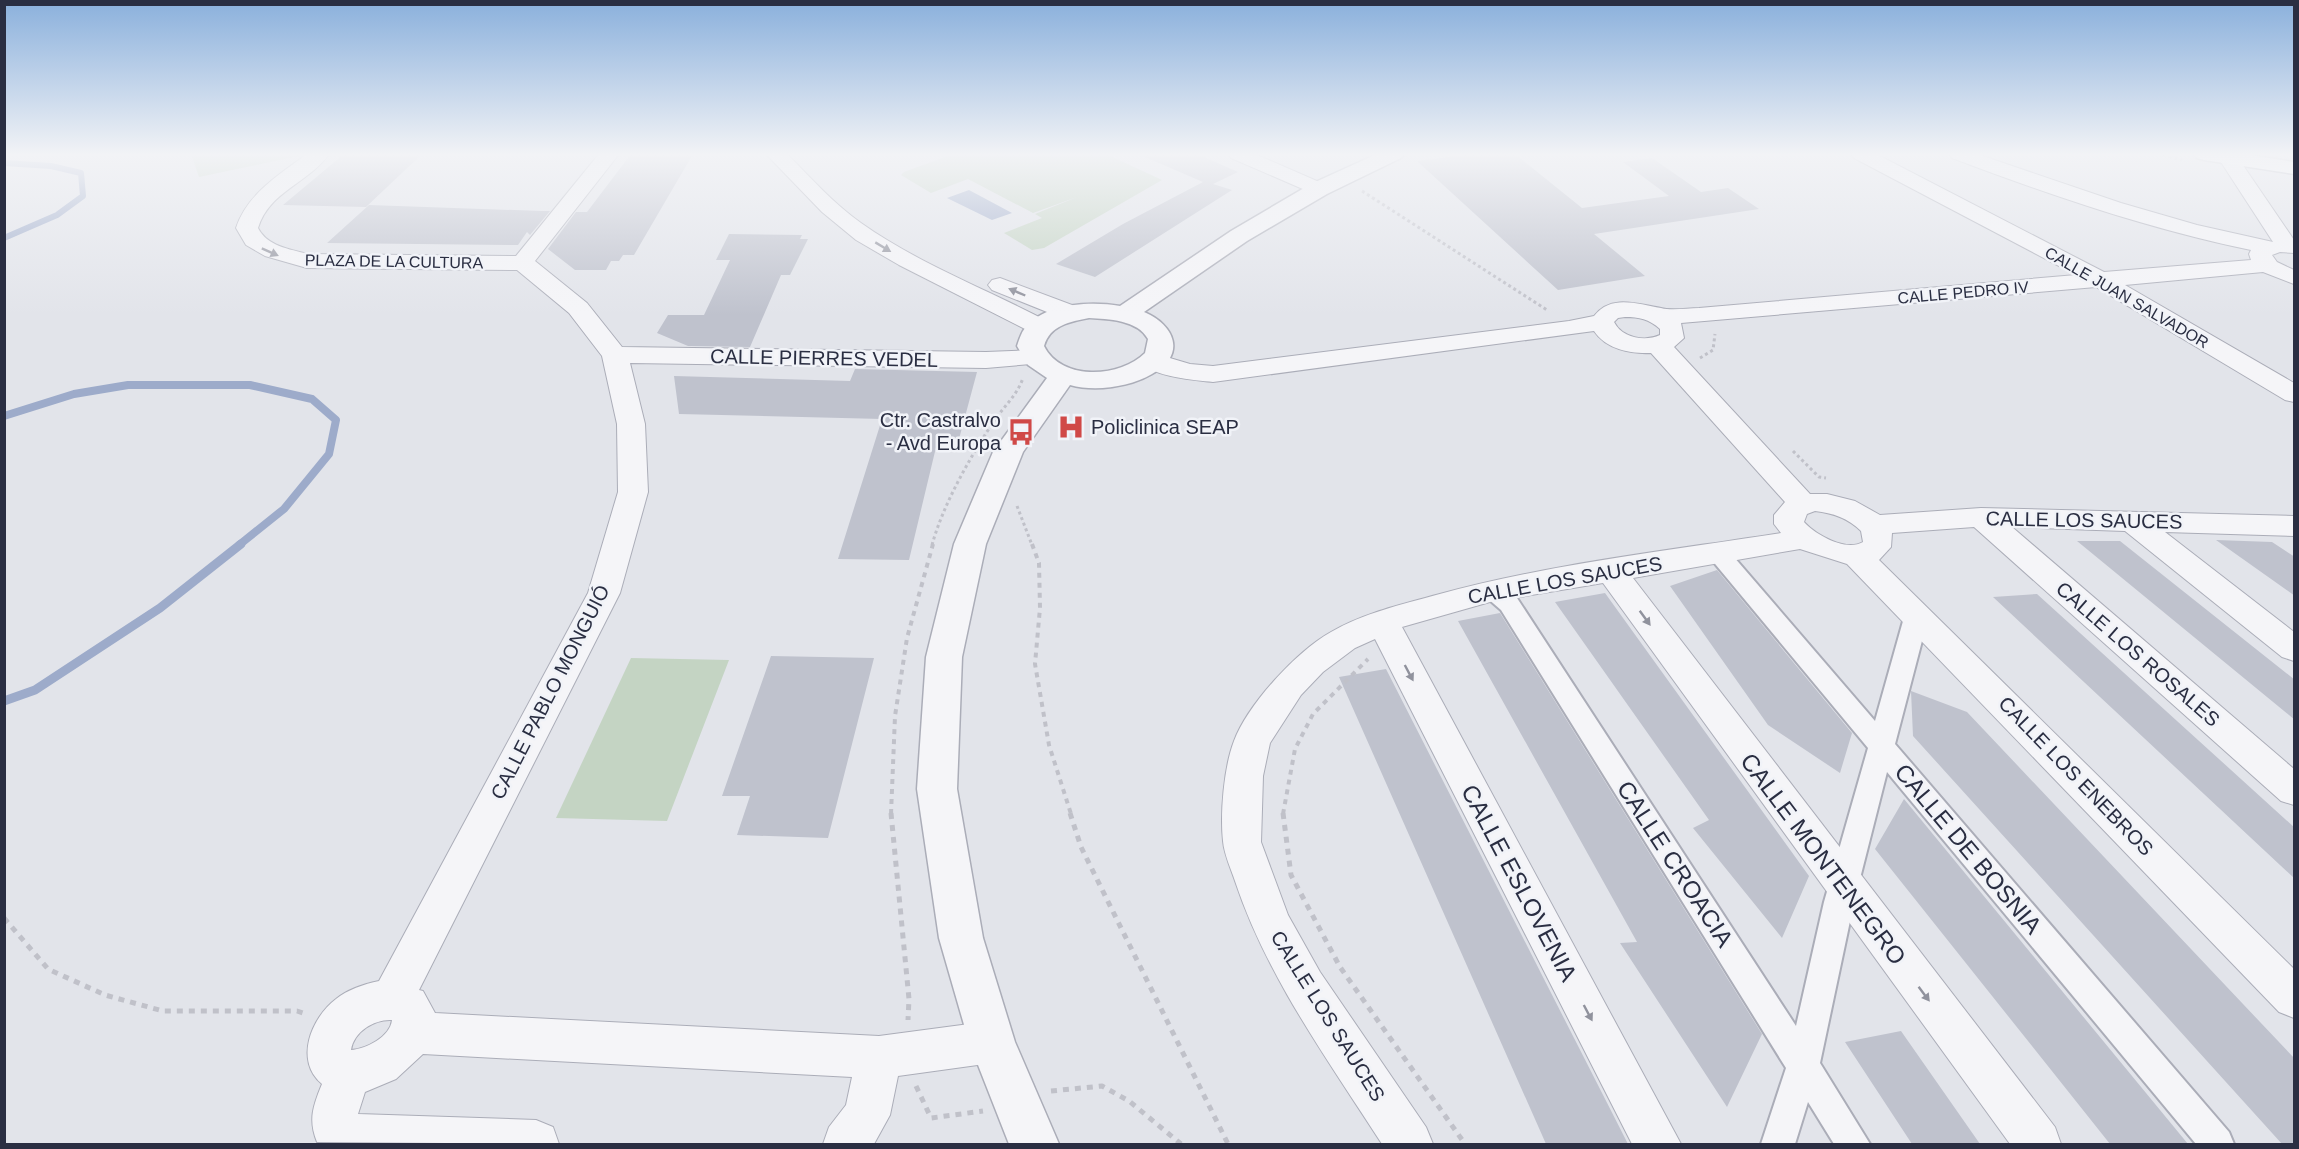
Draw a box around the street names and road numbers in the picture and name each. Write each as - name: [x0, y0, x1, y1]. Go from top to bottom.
- street label: CALLE JUAN SALVADOR: [2042, 244, 2212, 351]
- street label: PLAZA DE LA CULTURA: [305, 251, 484, 272]
- street label: CALLE PEDRO IV: [1897, 278, 2030, 307]
- street label: CALLE PIERRES VEDEL: [710, 345, 938, 371]
- street label: CALLE LOS SAUCES: [1985, 507, 2183, 533]
- street label: CALLE LOS SAUCES: [1466, 552, 1664, 608]
- street label: CALLE LOS ROSALES: [2052, 577, 2224, 731]
- street label: CALLE PABLO MONGUIÓ: [486, 581, 614, 803]
- street label: CALLE LOS ENEBROS: [1994, 692, 2158, 860]
- street label: CALLE MONTENEGRO: [1735, 748, 1912, 970]
- street label: CALLE DE BOSNIA: [1889, 758, 2047, 939]
- street label: CALLE CROACIA: [1612, 776, 1739, 952]
- street label: CALLE ESLOVENIA: [1456, 780, 1583, 986]
- street label: CALLE LOS SAUCES: [1267, 927, 1389, 1105]

